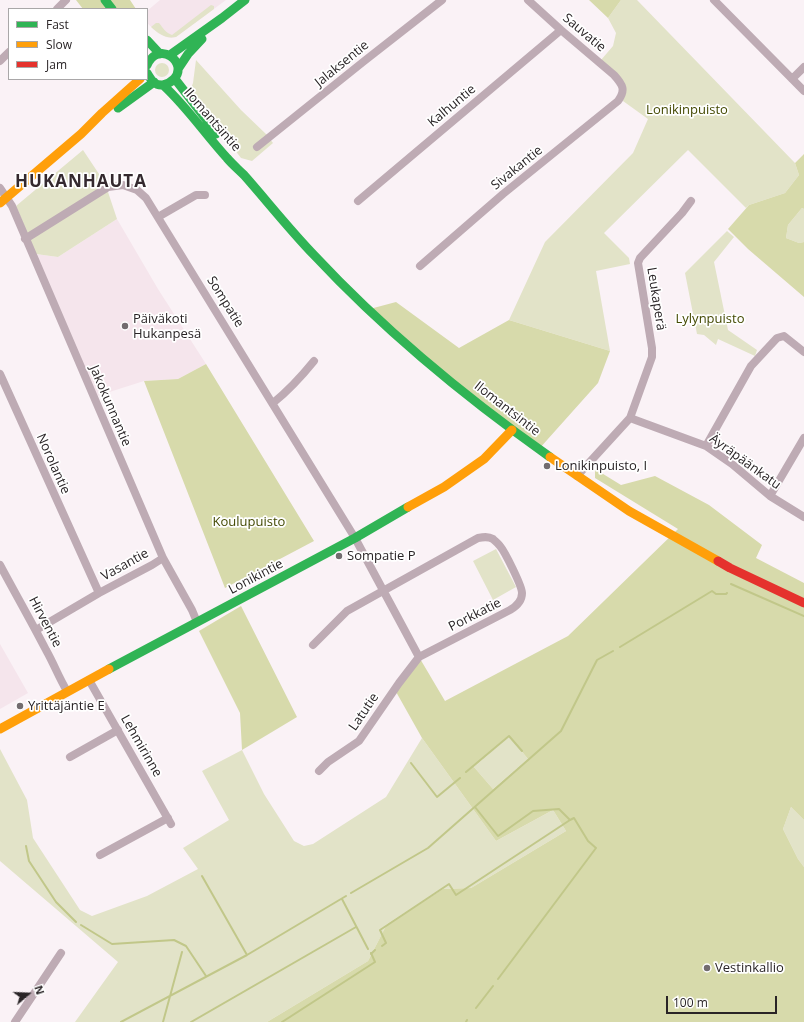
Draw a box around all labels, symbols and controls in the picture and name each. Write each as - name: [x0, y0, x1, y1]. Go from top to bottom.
- legend: [8, 8, 148, 80]
- street label: Sauvatie: [559, 11, 609, 55]
- text: Fast: [46, 16, 69, 33]
- text: Slow: [46, 36, 72, 53]
- street label: Jalaksentie: [312, 38, 372, 90]
- text: Jam: [46, 56, 67, 73]
- street label: Kalhuntie: [425, 82, 479, 130]
- street label: Ilomantsintie: [180, 85, 244, 155]
- park label: Lonikinpuisto: [646, 102, 728, 118]
- street label: Sivakantie: [488, 143, 546, 193]
- district label: HUKANHAUTA: [15, 172, 147, 192]
- street label: Leukaperä: [643, 266, 669, 332]
- street label: Sompatie: [203, 274, 247, 330]
- place label: Päiväkoti Hukanpesä: [133, 311, 201, 342]
- park label: Lylynpuisto: [676, 311, 744, 327]
- marker: Päiväkoti Hukanpesä: [120, 321, 130, 331]
- street label: Jakokunnantie: [86, 363, 134, 449]
- street label: Ilomantsintie: [471, 378, 543, 440]
- street label: Norolantie: [33, 431, 73, 497]
- street label: Äyräpäänkatu: [706, 431, 784, 493]
- place label: Lonikinpuisto, I: [555, 458, 647, 474]
- marker: Lonikinpuisto, I: [542, 461, 552, 471]
- park label: Koulupuisto: [213, 514, 285, 530]
- street label: Vasantie: [99, 546, 151, 584]
- place label: Sompatie P: [347, 548, 416, 564]
- marker: Sompatie P: [334, 551, 344, 561]
- street label: Lonikintie: [226, 556, 286, 598]
- street label: Hirventie: [25, 594, 65, 650]
- street label: Porkkatie: [446, 595, 504, 635]
- street label: Latutie: [346, 690, 382, 734]
- place label: Yrittäjäntie E: [28, 698, 105, 714]
- marker: Yrittäjäntie E: [15, 701, 25, 711]
- street label: Lehmirinne: [117, 712, 165, 780]
- place label: Vestinkallio: [715, 960, 784, 976]
- marker: Vestinkallio: [702, 963, 712, 973]
- north arrow: [8, 974, 48, 1014]
- text: N: [31, 983, 48, 997]
- scale bar: [668, 988, 779, 1014]
- text: 100 m: [673, 994, 708, 1011]

